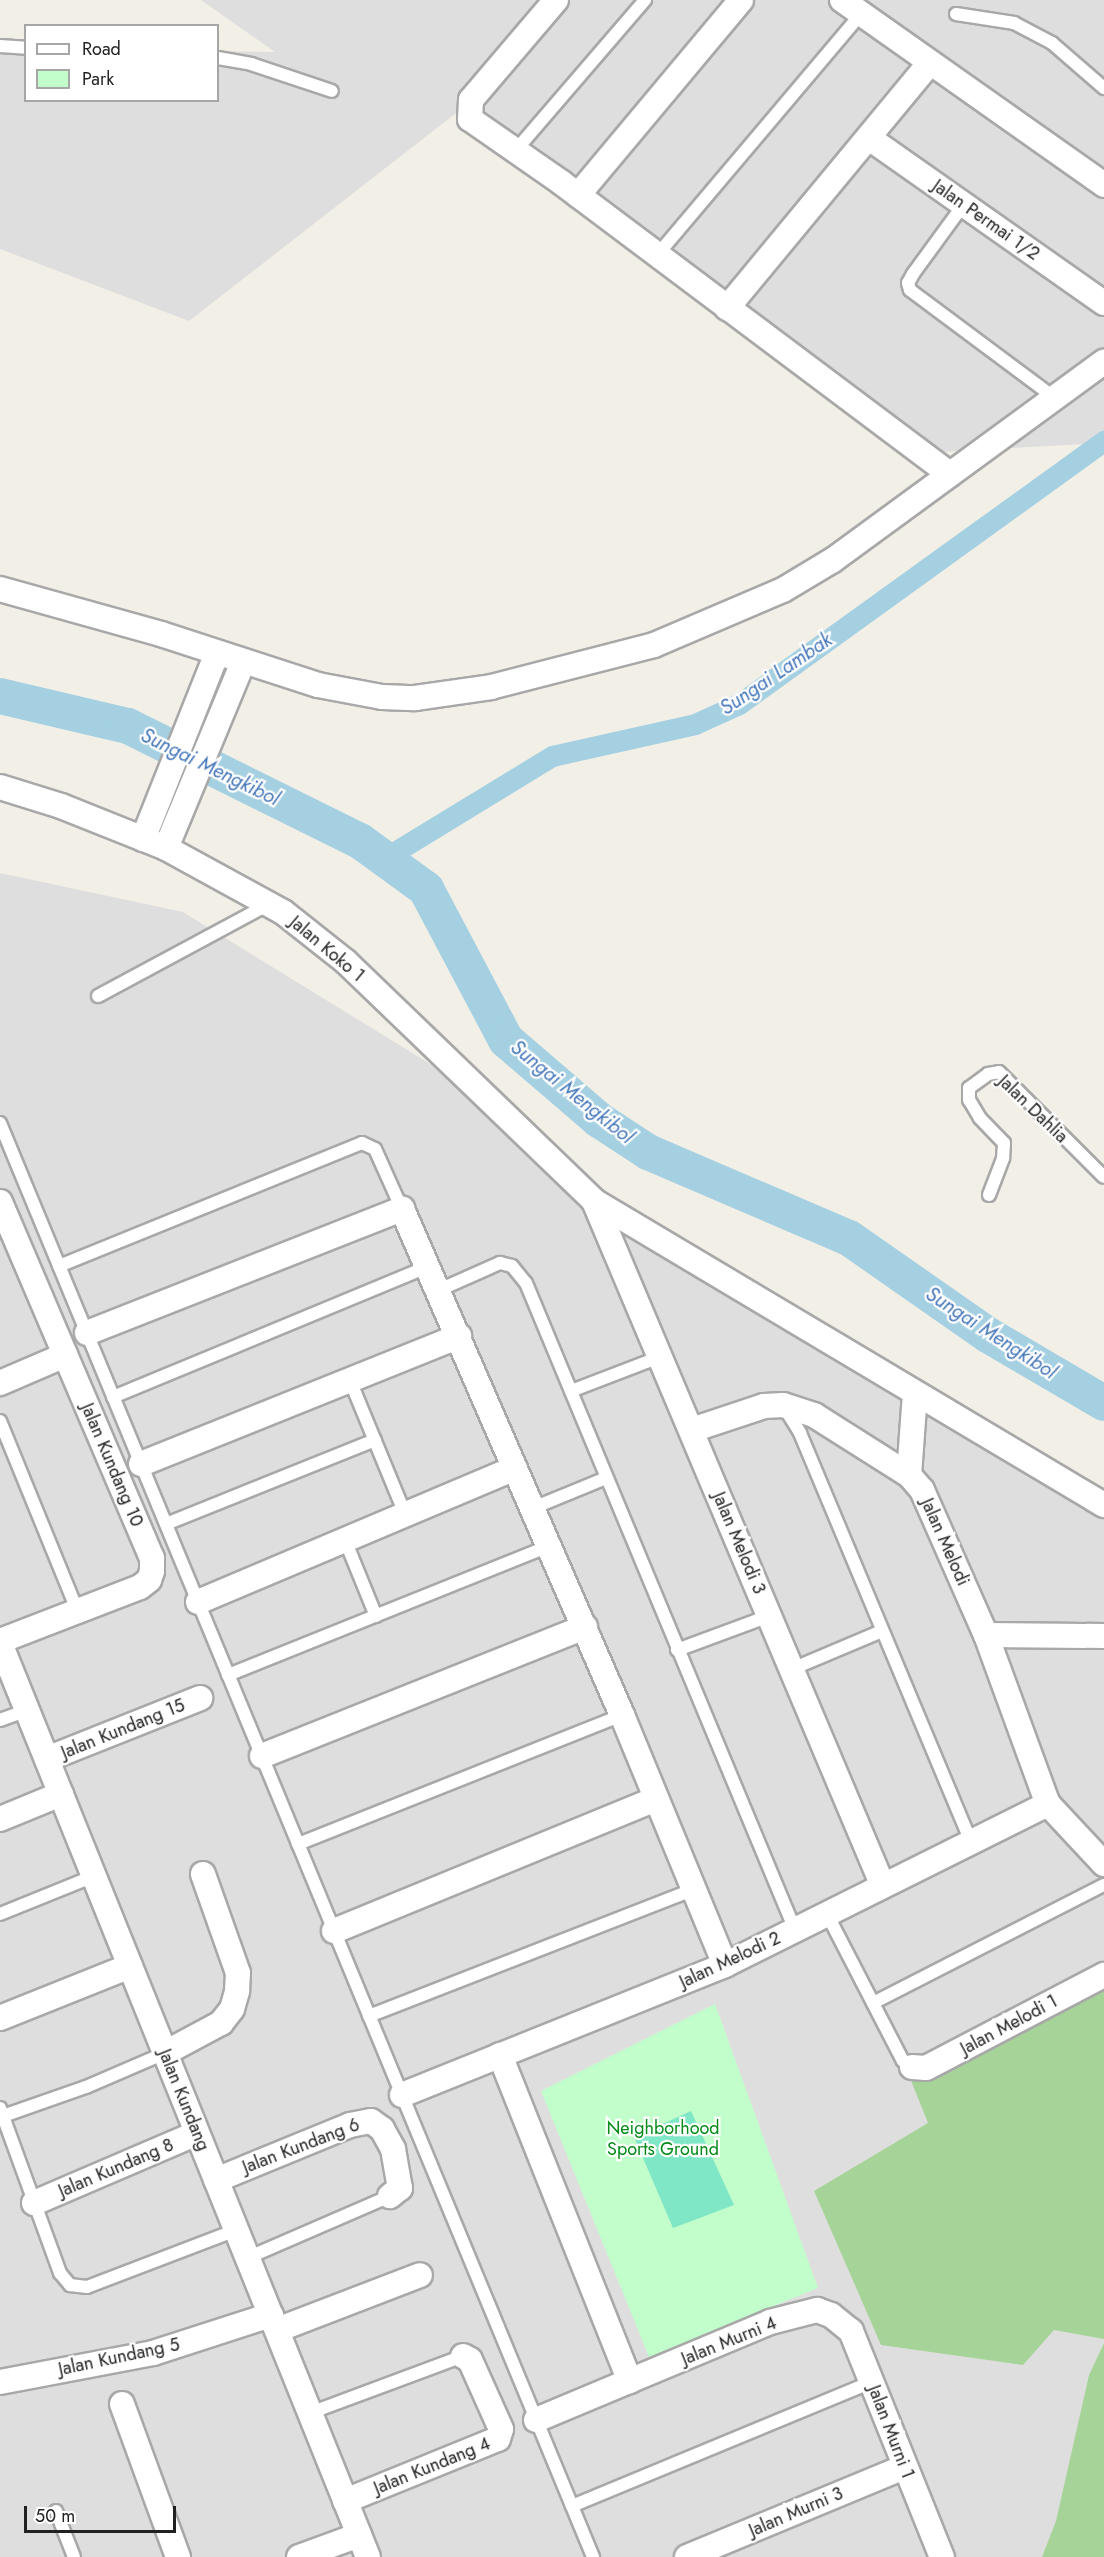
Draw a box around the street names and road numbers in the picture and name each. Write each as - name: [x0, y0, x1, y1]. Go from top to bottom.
- street label: Jalan Permai 1/2: [928, 175, 1044, 265]
- street label: Jalan Koko 1: [285, 911, 369, 987]
- street label: Jalan Dahlia: [994, 1071, 1072, 1147]
- street label: Jalan Kundang 10: [76, 1400, 148, 1530]
- street label: Jalan Melodi 3: [708, 1489, 770, 1597]
- street label: Jalan Melodi: [916, 1495, 974, 1589]
- street label: Jalan Kundang 15: [58, 1694, 188, 1764]
- street label: Jalan Melodi 2: [676, 1927, 784, 1993]
- street label: Jalan Melodi 1: [957, 1990, 1061, 2060]
- street label: Jalan Kundang: [154, 2046, 214, 2154]
- street label: Jalan Kundang 6: [239, 2114, 363, 2178]
- street label: Jalan Kundang 8: [55, 2134, 177, 2202]
- street label: Jalan Murni 4: [678, 2312, 780, 2370]
- street label: Jalan Kundang 5: [56, 2334, 182, 2380]
- street label: Jalan Murni 1: [863, 2382, 919, 2482]
- street label: Jalan Kundang 4: [371, 2433, 493, 2499]
- street label: Jalan Murni 3: [746, 2482, 846, 2542]

